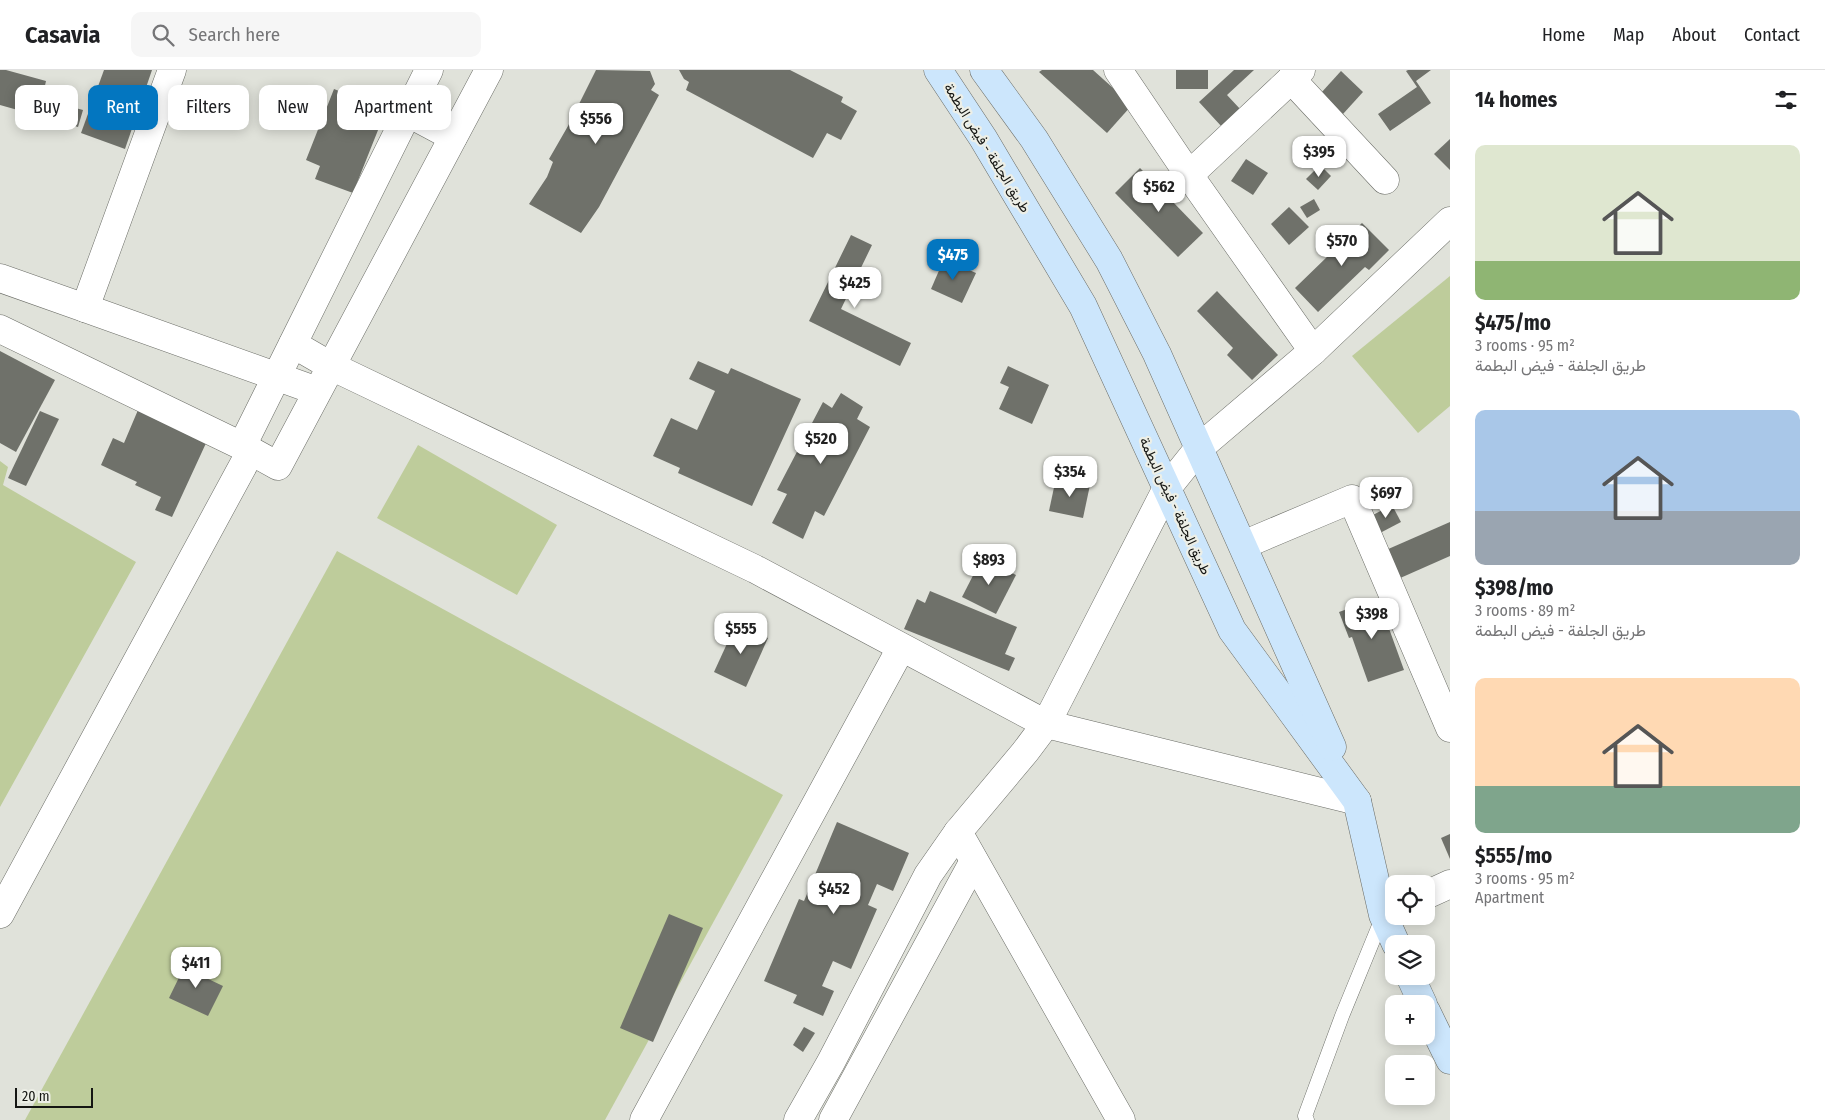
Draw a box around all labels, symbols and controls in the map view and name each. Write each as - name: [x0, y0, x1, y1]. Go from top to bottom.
- search box: [131, 12, 481, 57]
- text: Casavia: [25, 21, 101, 49]
- icon: search: [149, 21, 177, 49]
- text: Search here: [189, 23, 280, 46]
- text: Home: [1542, 24, 1585, 46]
- text: Map: [1613, 24, 1644, 46]
- text: About: [1672, 24, 1716, 46]
- text: Contact: [1744, 24, 1800, 46]
- street label: طريق الجلفة - فيض البطمة: [940, 80, 1034, 216]
- chip: Buy: [15, 85, 78, 130]
- chip: Rent: [88, 85, 158, 130]
- chip: Filters: [168, 85, 249, 130]
- chip: New: [259, 85, 327, 130]
- chip: Apartment: [337, 85, 451, 130]
- icon: filters: [1772, 86, 1800, 114]
- text: 14 homes: [1475, 87, 1557, 113]
- pin: $556: [566, 102, 626, 145]
- text: $556: [580, 109, 612, 128]
- pin: $395: [1289, 136, 1349, 178]
- text: $395: [1303, 142, 1335, 161]
- pin: $562: [1129, 170, 1189, 213]
- text: $562: [1143, 177, 1175, 196]
- icon: home: [1593, 178, 1683, 268]
- pin: $570: [1312, 224, 1372, 267]
- text: $570: [1327, 231, 1357, 250]
- pin: $475: [923, 238, 983, 281]
- text: $475: [938, 245, 968, 264]
- pin: $425: [825, 266, 885, 309]
- text: $425: [839, 273, 871, 292]
- text: $475/mo: [1475, 310, 1551, 336]
- text: 3 rooms · 95 m²: [1475, 336, 1575, 355]
- text: طريق الجلفة - فيض البطمة: [1475, 356, 1646, 375]
- pin: $520: [791, 422, 851, 465]
- text: $520: [805, 429, 837, 448]
- street label: طريق الجلفة - فيض البطمة: [1136, 435, 1214, 577]
- icon: home: [1593, 443, 1683, 533]
- pin: $354: [1040, 456, 1100, 498]
- text: $354: [1054, 462, 1086, 481]
- pin: $697: [1356, 476, 1416, 519]
- text: $697: [1370, 483, 1402, 502]
- pin: $893: [959, 544, 1019, 586]
- text: $893: [973, 550, 1005, 569]
- text: $398/mo: [1475, 575, 1554, 601]
- pin: $398: [1342, 598, 1402, 640]
- text: 3 rooms · 89 m²: [1475, 601, 1575, 620]
- text: $398: [1356, 604, 1388, 623]
- pin: $555: [711, 612, 771, 655]
- text: $555: [725, 619, 757, 638]
- text: طريق الجلفة - فيض البطمة: [1475, 621, 1646, 640]
- icon: home: [1593, 711, 1683, 801]
- text: $555/mo: [1475, 843, 1552, 869]
- text: 3 rooms · 95 m²: [1475, 869, 1575, 888]
- pin: $452: [804, 872, 864, 915]
- map controls: [1385, 875, 1435, 1105]
- button: locate: [1385, 875, 1435, 925]
- text: $452: [818, 879, 850, 898]
- text: Apartment: [1475, 888, 1544, 907]
- button: layers: [1385, 935, 1435, 985]
- pin: $411: [166, 946, 226, 989]
- text: $411: [182, 953, 210, 972]
- button: +: [1385, 995, 1435, 1045]
- button: −: [1385, 1055, 1435, 1105]
- scale bar: [15, 1085, 92, 1108]
- text: 20 m: [22, 1088, 50, 1105]

